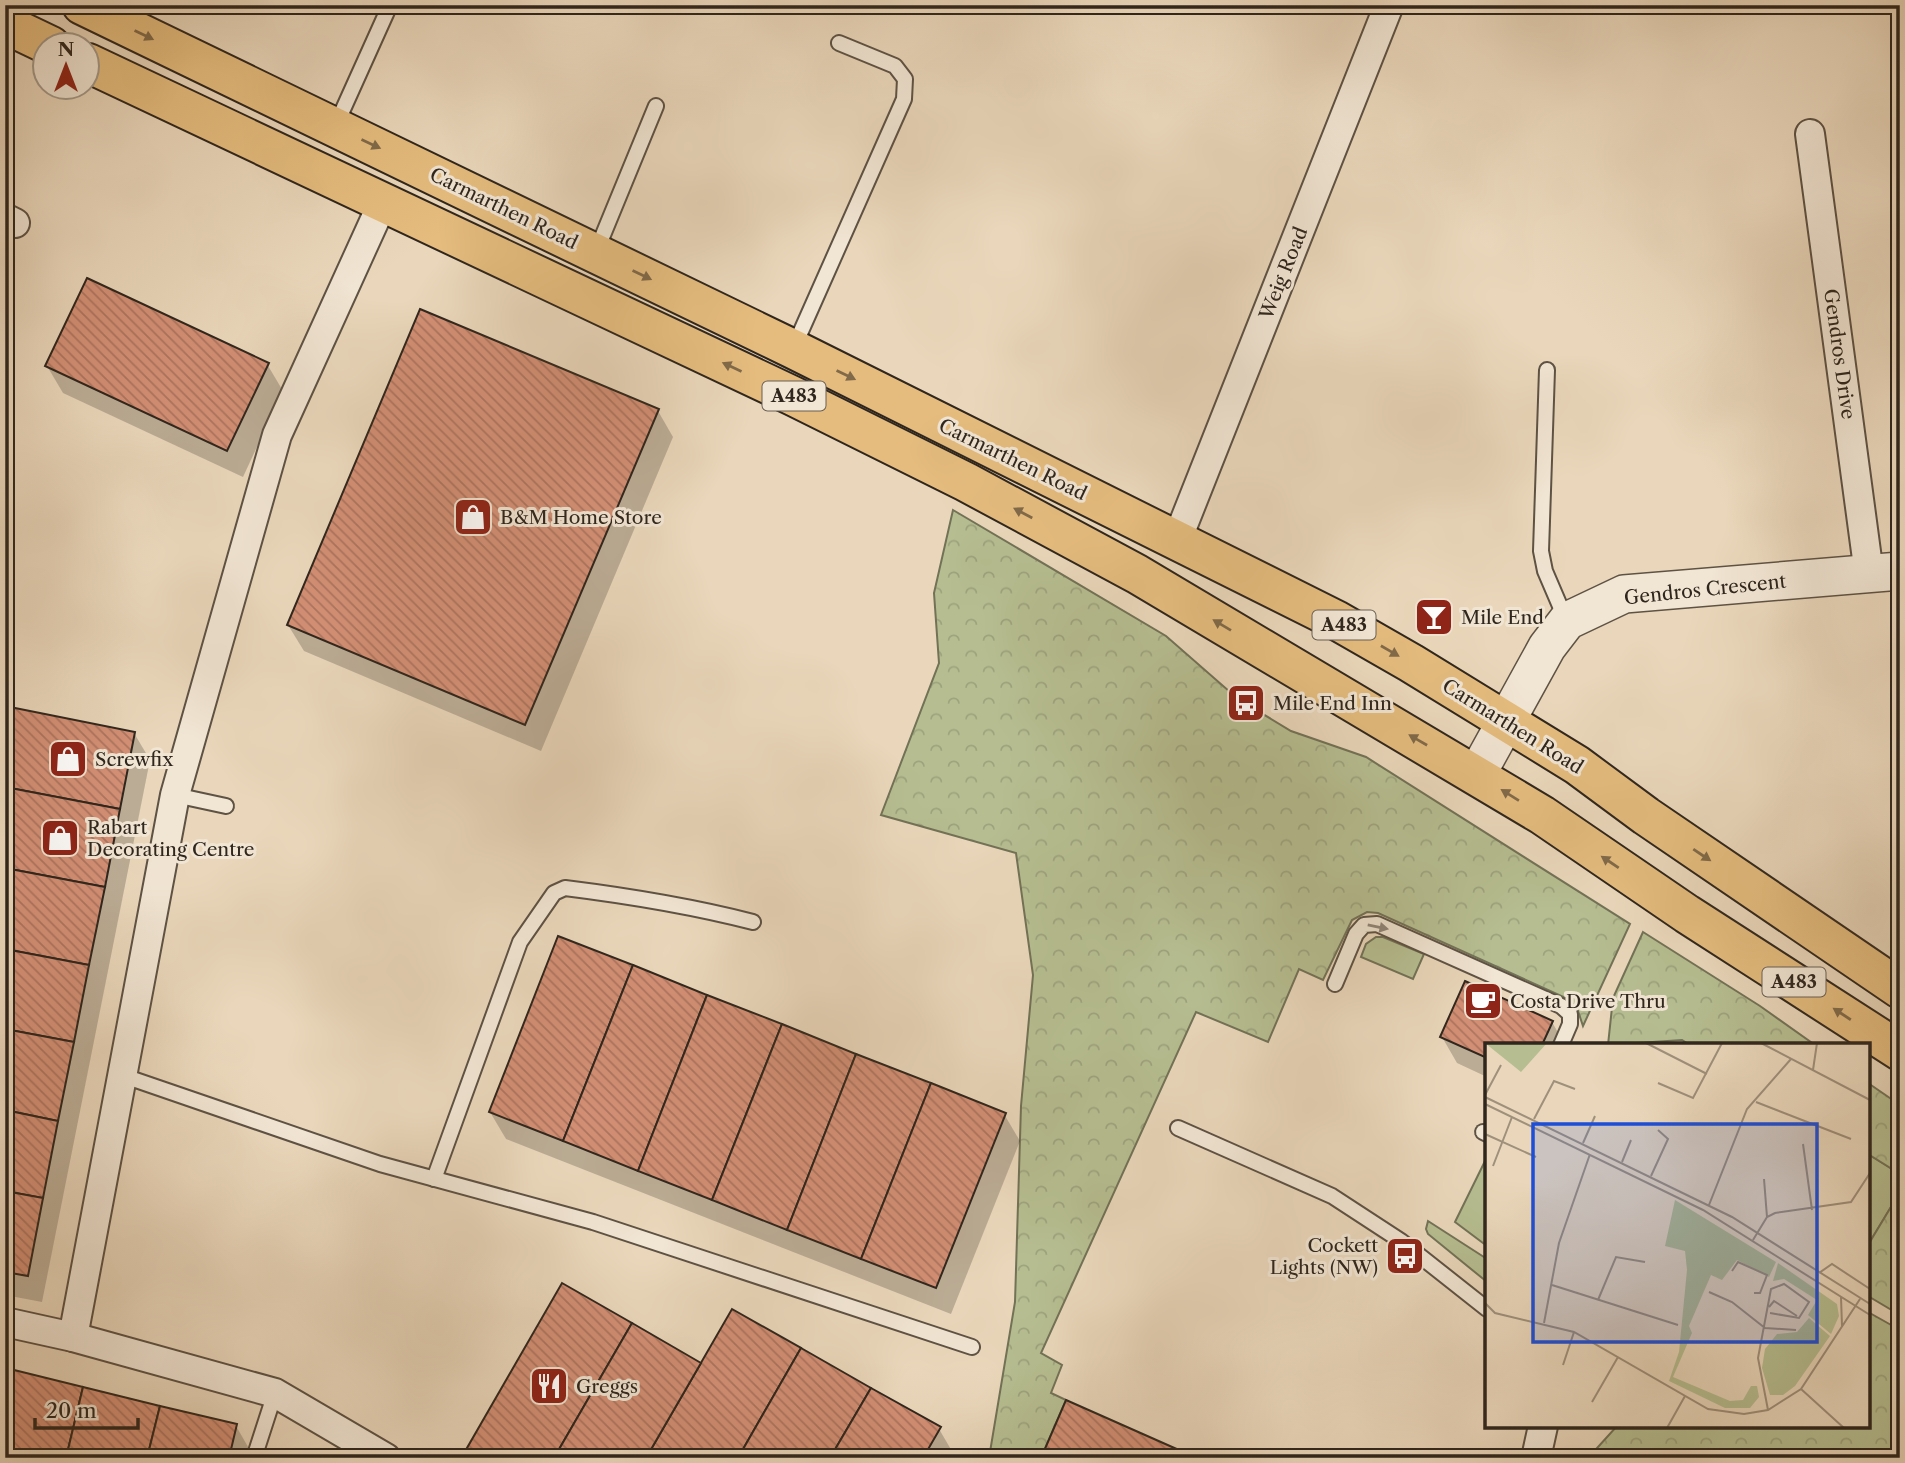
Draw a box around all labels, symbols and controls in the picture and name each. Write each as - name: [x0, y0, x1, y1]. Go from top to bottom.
- one-way arrow: [134, 29, 154, 41]
- north arrow: [32, 32, 102, 102]
- text: N: [58, 38, 74, 61]
- one-way arrow: [361, 138, 381, 150]
- street label: Carmarthen Road: [426, 163, 582, 254]
- street label: Weig Road: [1254, 223, 1313, 324]
- one-way arrow: [632, 270, 652, 281]
- street label: Gendros Drive: [1819, 287, 1860, 421]
- one-way arrow: [722, 362, 743, 373]
- one-way arrow: [836, 370, 856, 381]
- road number: A483: [762, 382, 826, 410]
- street label: Carmarthen Road: [935, 414, 1091, 505]
- shop icon: B&M Home Store: [452, 496, 494, 538]
- place label: B&M Home Store: [500, 506, 662, 529]
- one-way arrow: [1014, 507, 1033, 519]
- street label: Gendros Crescent: [1623, 570, 1787, 609]
- bar icon: Mile End: [1413, 596, 1455, 638]
- place label: Mile End: [1461, 606, 1544, 629]
- road number: A483: [1312, 610, 1376, 640]
- one-way arrow: [1212, 618, 1231, 631]
- one-way arrow: [1380, 645, 1400, 657]
- street label: Carmarthen Road: [1438, 674, 1588, 779]
- bus stop icon: Mile End Inn: [1225, 682, 1267, 724]
- place label: Mile End Inn: [1273, 692, 1392, 715]
- one-way arrow: [1408, 734, 1428, 746]
- shop icon: Screwfix: [47, 738, 89, 780]
- place label: Screwfix: [95, 748, 174, 771]
- one-way arrow: [1500, 788, 1519, 801]
- place label: Rabart Decorating Centre: [87, 816, 254, 861]
- shop icon: Rabart Decorating Centre: [39, 817, 81, 859]
- one-way arrow: [1692, 848, 1712, 861]
- one-way arrow: [1601, 855, 1620, 868]
- one-way arrow: [1367, 921, 1389, 932]
- road number: A483: [1762, 967, 1826, 996]
- cafe icon: Costa Drive Thru: [1462, 980, 1504, 1022]
- place label: Costa Drive Thru: [1510, 990, 1666, 1013]
- one-way arrow: [1833, 1007, 1852, 1020]
- inset map: [1485, 1043, 1870, 1428]
- place label: Cockett Lights (NW): [1270, 1234, 1378, 1279]
- bus stop icon: Cockett Lights (NW): [1384, 1235, 1426, 1277]
- restaurant icon: Greggs: [528, 1365, 570, 1407]
- place label: Greggs: [576, 1375, 638, 1398]
- scale bar: [35, 1386, 138, 1430]
- text: 20 m: [46, 1398, 97, 1423]

